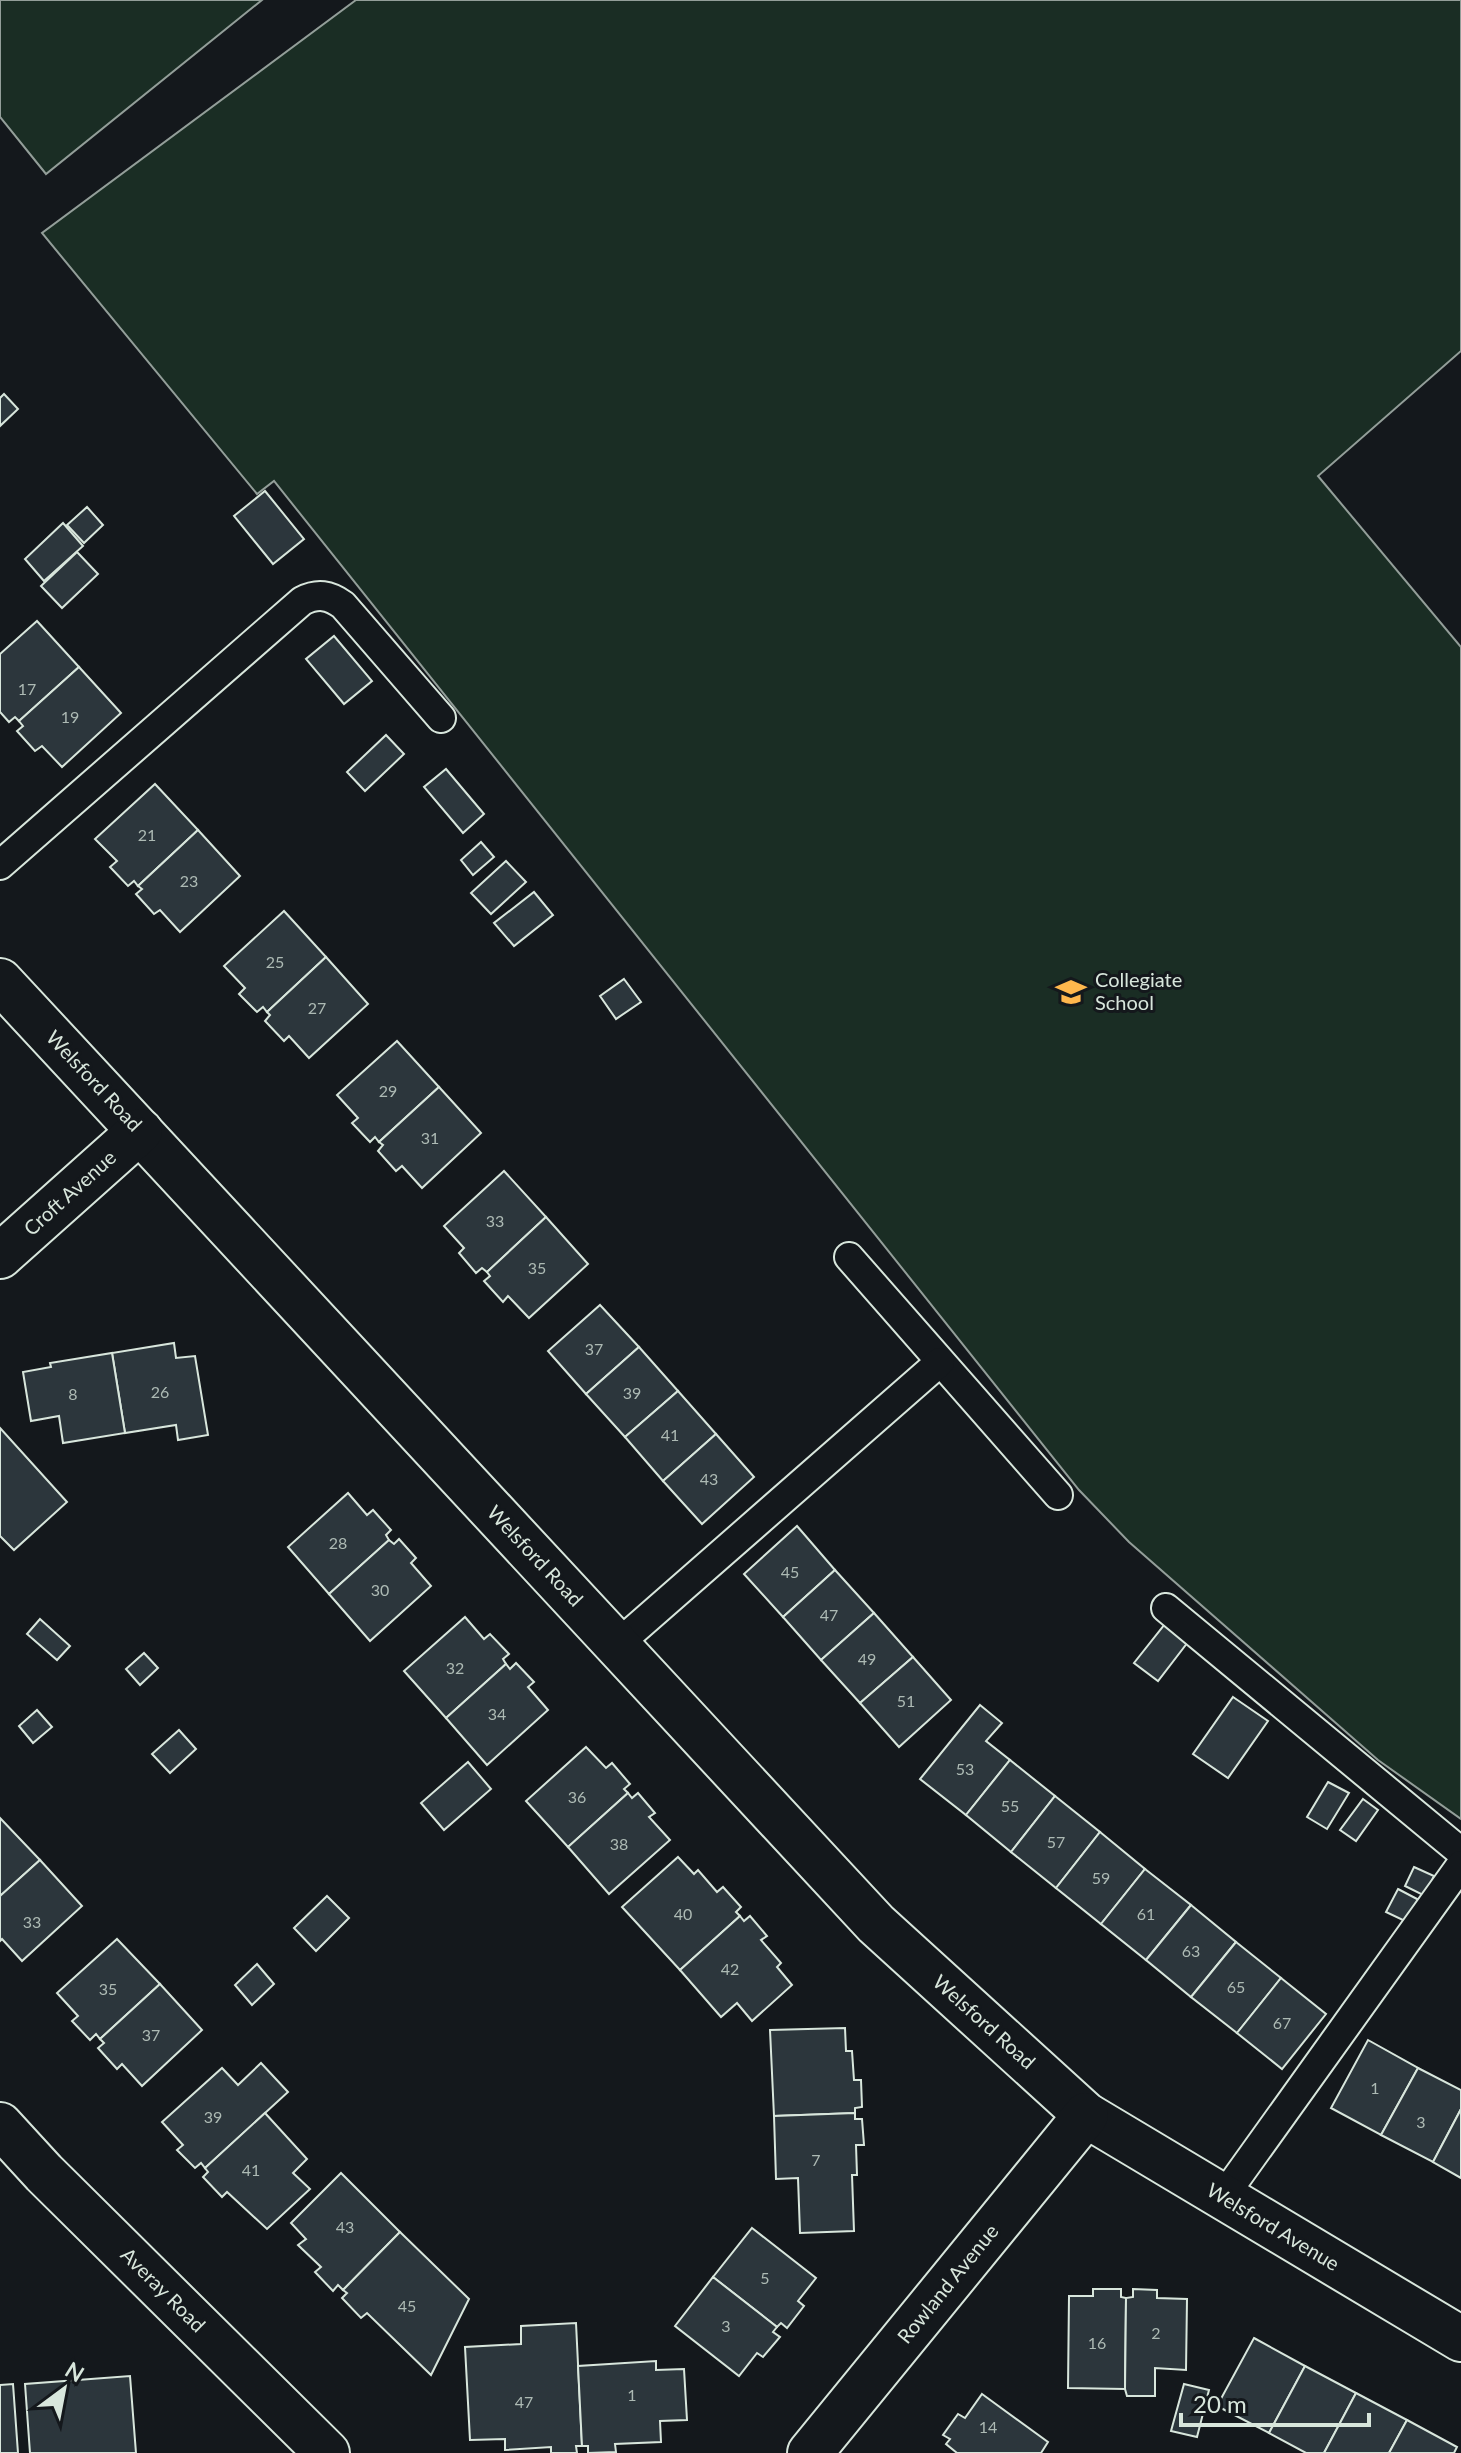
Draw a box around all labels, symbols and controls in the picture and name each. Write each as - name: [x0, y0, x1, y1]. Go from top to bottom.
- house number: 17: [18, 679, 36, 698]
- house number: 19: [61, 707, 79, 726]
- house number: 21: [138, 825, 156, 844]
- house number: 23: [180, 871, 198, 890]
- house number: 25: [266, 952, 284, 971]
- place label: Collegiate School: [1095, 967, 1182, 1014]
- school or university icon: Collegiate School: [1054, 975, 1088, 1009]
- house number: 27: [308, 998, 326, 1017]
- street label: Welsford Road: [42, 1025, 148, 1136]
- house number: 29: [379, 1081, 397, 1100]
- house number: 31: [421, 1128, 439, 1147]
- street label: Croft Avenue: [18, 1145, 120, 1240]
- house number: 33: [486, 1211, 504, 1230]
- house number: 35: [528, 1258, 546, 1277]
- house number: 37: [585, 1339, 603, 1358]
- house number: 26: [151, 1382, 169, 1401]
- house number: 39: [623, 1383, 641, 1402]
- house number: 8: [68, 1384, 78, 1403]
- house number: 41: [661, 1425, 679, 1444]
- house number: 43: [700, 1469, 718, 1488]
- street label: Welsford Road: [483, 1500, 589, 1611]
- house number: 28: [329, 1533, 347, 1552]
- house number: 45: [781, 1562, 799, 1581]
- house number: 30: [371, 1580, 389, 1599]
- house number: 47: [820, 1605, 838, 1624]
- house number: 49: [858, 1649, 876, 1668]
- house number: 32: [446, 1658, 464, 1677]
- house number: 51: [897, 1691, 915, 1710]
- house number: 34: [488, 1704, 506, 1723]
- house number: 53: [956, 1759, 974, 1778]
- house number: 36: [568, 1787, 586, 1806]
- house number: 55: [1001, 1796, 1019, 1815]
- house number: 57: [1047, 1832, 1065, 1851]
- house number: 38: [610, 1834, 628, 1853]
- house number: 59: [1092, 1868, 1110, 1887]
- house number: 40: [674, 1904, 692, 1923]
- house number: 61: [1137, 1904, 1155, 1923]
- house number: 33: [23, 1912, 41, 1931]
- house number: 63: [1182, 1941, 1200, 1960]
- house number: 42: [721, 1959, 739, 1978]
- street label: Welsford Road: [929, 1969, 1041, 2073]
- house number: 65: [1227, 1977, 1245, 1996]
- house number: 35: [99, 1979, 117, 1998]
- house number: 67: [1273, 2013, 1291, 2032]
- house number: 37: [142, 2025, 160, 2044]
- house number: 1: [1370, 2078, 1380, 2097]
- house number: 39: [204, 2107, 222, 2126]
- house number: 3: [1416, 2112, 1426, 2131]
- house number: 7: [811, 2150, 821, 2169]
- house number: 41: [242, 2160, 260, 2179]
- street label: Welsford Avenue: [1203, 2177, 1344, 2275]
- house number: 43: [336, 2217, 354, 2236]
- street label: Rowland Avenue: [892, 2219, 1003, 2348]
- street label: Averay Road: [117, 2242, 211, 2336]
- house number: 5: [760, 2268, 770, 2287]
- house number: 45: [398, 2296, 416, 2315]
- house number: 3: [721, 2316, 731, 2335]
- house number: 2: [1151, 2323, 1161, 2342]
- house number: 16: [1088, 2333, 1106, 2352]
- north arrow: [24, 2349, 104, 2429]
- text: N: [61, 2356, 89, 2388]
- scale bar: [1181, 2377, 1369, 2427]
- house number: 1: [627, 2385, 637, 2404]
- text: 20 m: [1193, 2389, 1247, 2418]
- house number: 47: [515, 2392, 533, 2411]
- house number: 14: [979, 2417, 997, 2436]

